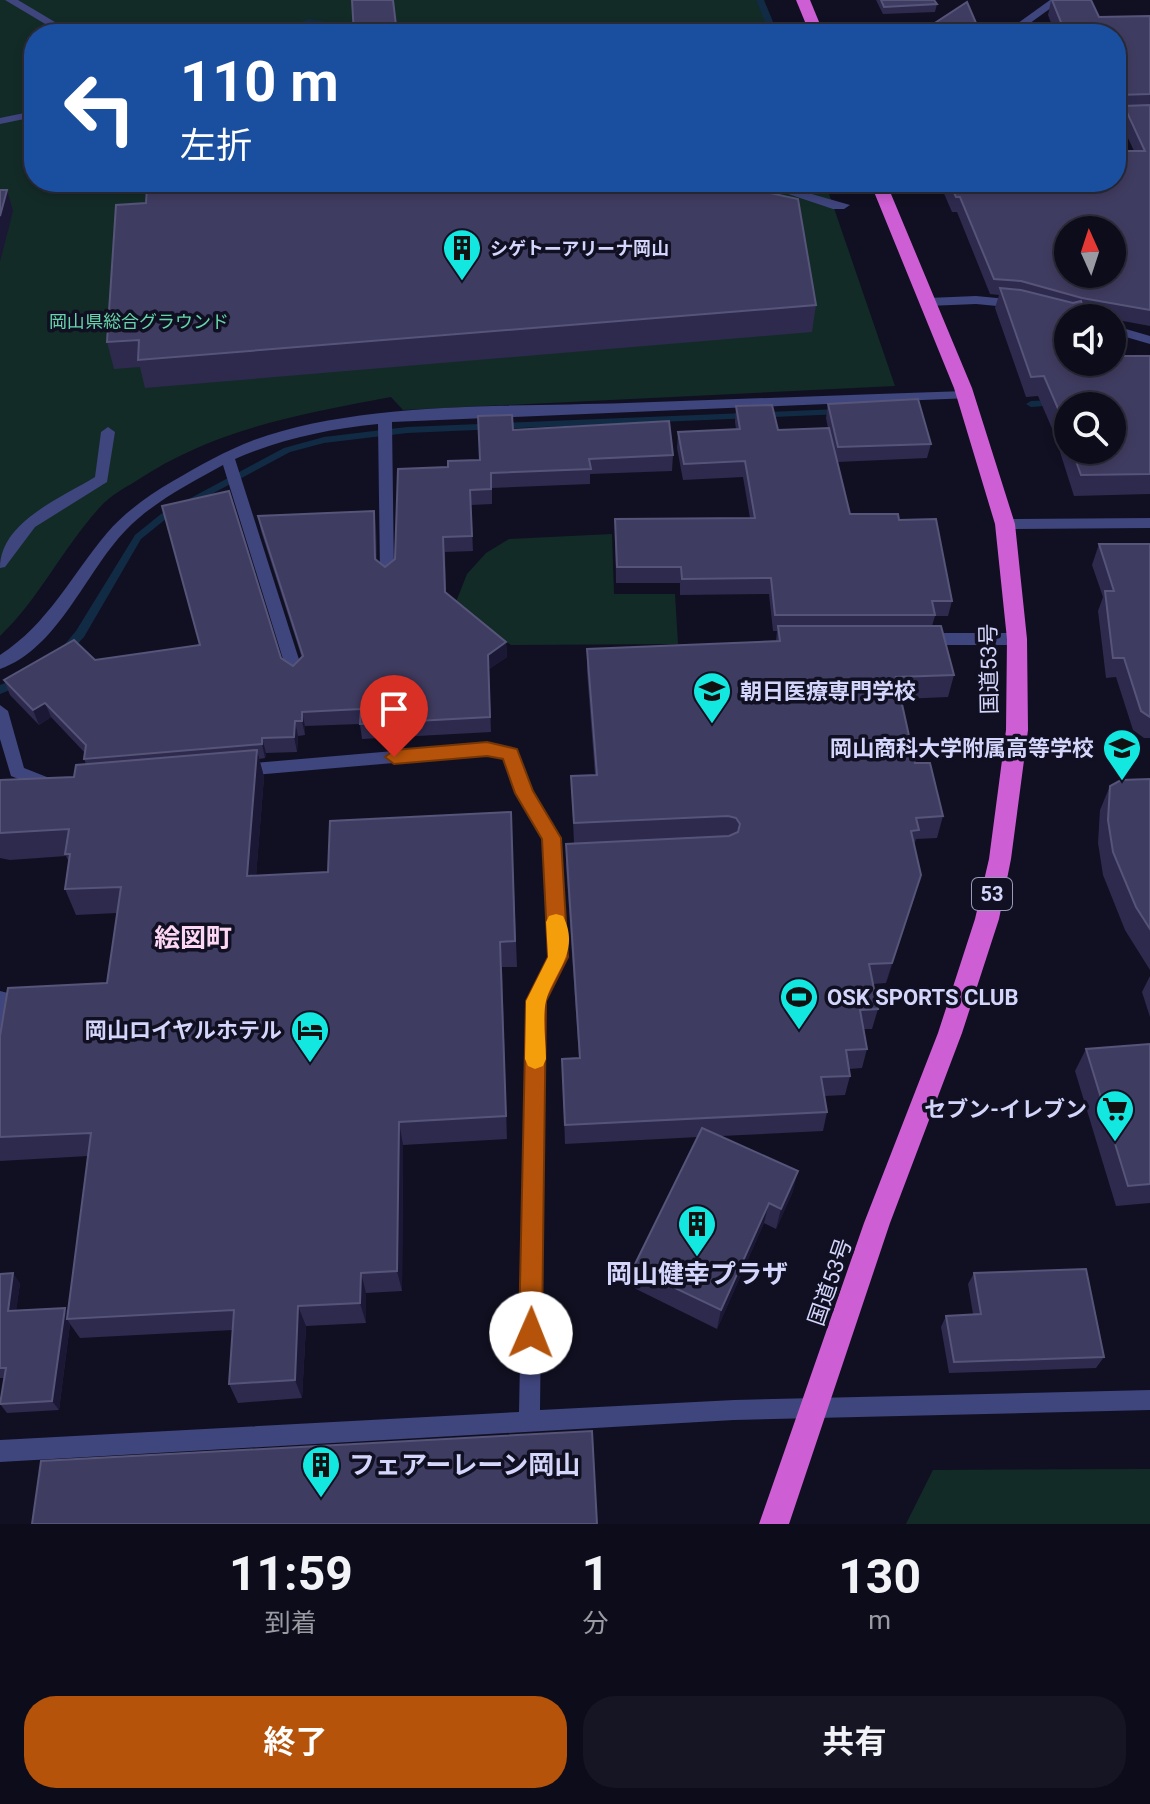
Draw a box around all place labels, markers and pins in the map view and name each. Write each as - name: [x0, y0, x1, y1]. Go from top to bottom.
- building icon: シゲトーアリーナ岡山: [441, 227, 483, 282]
- place label: シゲトーアリーナ岡山: [490, 238, 669, 259]
- school or university icon: 朝日医療専門学校: [691, 670, 733, 725]
- pin: [360, 675, 428, 757]
- place label: 朝日医療専門学校: [740, 679, 916, 704]
- school or university icon: 岡山商科大学附属高等学校: [1101, 727, 1143, 782]
- place label: 岡山商科大学附属高等学校: [830, 736, 1094, 761]
- sports icon: OSK SPORTS CLUB: [778, 976, 820, 1031]
- place label: OSK SPORTS CLUB: [827, 985, 1018, 1010]
- hotel icon: 岡山ロイヤルホテル: [289, 1009, 331, 1064]
- place label: 岡山ロイヤルホテル: [85, 1018, 282, 1043]
- supermarket icon: セブン-イレブン: [1094, 1088, 1136, 1143]
- place label: セブン-イレブン: [924, 1097, 1087, 1122]
- building icon: 岡山健幸プラザ: [676, 1203, 718, 1258]
- place label: 岡山健幸プラザ: [606, 1259, 788, 1289]
- building icon: フェアーレーン岡山: [300, 1444, 342, 1499]
- place label: フェアーレーン岡山: [349, 1450, 580, 1480]

